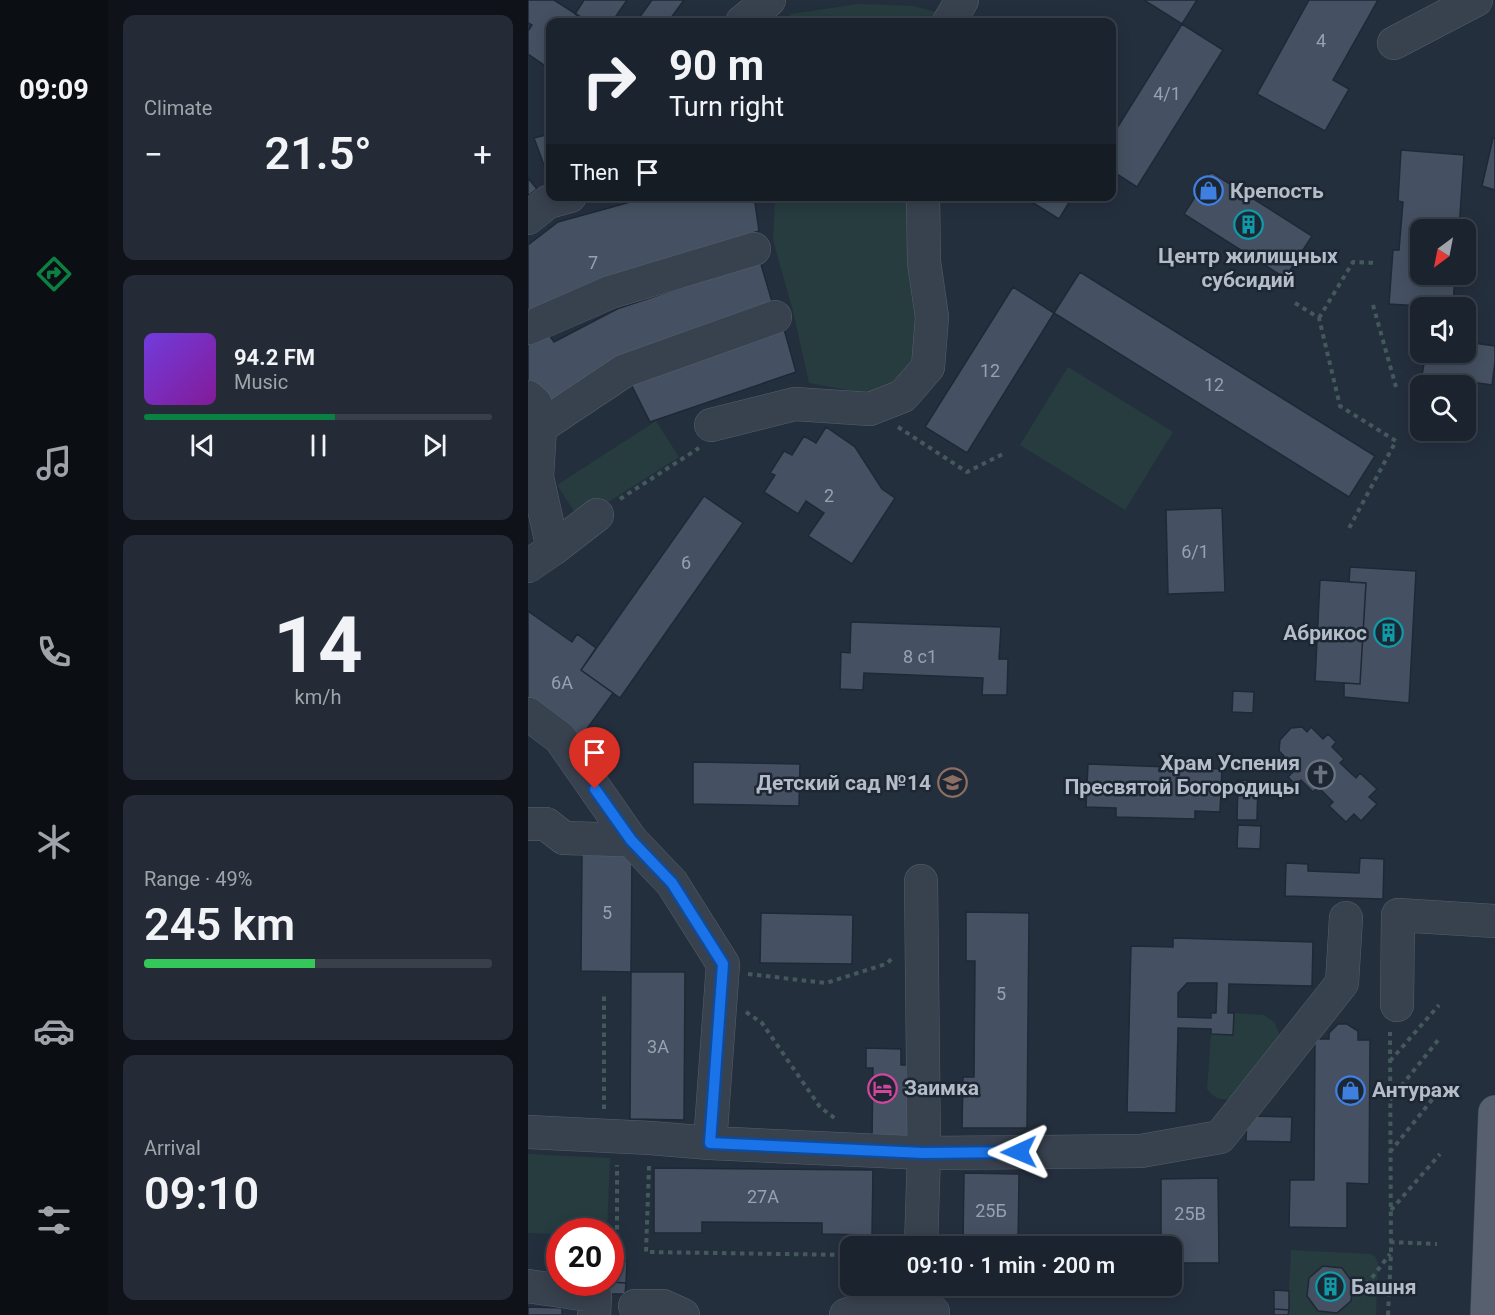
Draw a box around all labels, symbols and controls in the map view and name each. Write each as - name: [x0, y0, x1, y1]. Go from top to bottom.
- house number: 4: [1316, 30, 1326, 51]
- text: 90 m: [669, 41, 764, 90]
- icon: right: [570, 42, 648, 120]
- text: 09:09: [19, 74, 89, 106]
- house number: 4/1: [1153, 83, 1181, 104]
- text: Turn right: [669, 91, 784, 123]
- text: Climate: [144, 96, 212, 120]
- text: 21.5°: [264, 127, 372, 180]
- text: −: [144, 135, 163, 174]
- text: +: [473, 135, 492, 174]
- icon: arrive: [631, 156, 664, 189]
- text: Then: [570, 160, 619, 185]
- shop icon: Крепость: [1193, 175, 1225, 207]
- place label: Крепость: [1230, 179, 1324, 203]
- building icon: Центр жилищных субсидий: [1232, 209, 1264, 241]
- north arrow: [1410, 219, 1476, 285]
- map controls: [1410, 219, 1476, 441]
- place label: Центр жилищных субсидий: [1158, 244, 1338, 292]
- house number: 7: [588, 252, 598, 273]
- icon: directions: [33, 253, 75, 295]
- button: sound: [1410, 297, 1476, 363]
- text: 94.2 FM: [234, 345, 315, 370]
- house number: 12: [980, 360, 1000, 381]
- text: Music: [234, 370, 288, 394]
- house number: 12: [1204, 374, 1224, 395]
- button: search: [1410, 375, 1476, 441]
- icon: previous: [186, 429, 219, 462]
- icon: pause: [302, 429, 335, 462]
- icon: next: [418, 429, 451, 462]
- icon: music: [33, 442, 75, 484]
- house number: 2: [824, 485, 834, 506]
- house number: 6/1: [1181, 541, 1209, 562]
- house number: 6: [681, 552, 691, 573]
- text: 14: [273, 600, 363, 691]
- building icon: Абрикос: [1372, 617, 1404, 649]
- place label: Абрикос: [1283, 621, 1367, 645]
- icon: phone: [33, 631, 75, 673]
- house number: 8 с1: [903, 646, 937, 667]
- house number: 6А: [551, 672, 573, 693]
- text: km/h: [295, 685, 341, 709]
- pin: [569, 727, 620, 789]
- icon: arrive: [578, 736, 611, 769]
- place label: Храм Успения Пресвятой Богородицы: [1065, 751, 1300, 799]
- church icon: Храм Успения Пресвятой Богородицы: [1305, 759, 1337, 791]
- school or university icon: Детский сад №14: [936, 767, 968, 799]
- place label: Детский сад №14: [756, 771, 931, 795]
- icon: climate: [33, 821, 75, 863]
- text: Range · 49%: [144, 867, 252, 891]
- text: 245 km: [144, 898, 295, 951]
- house number: 5: [602, 902, 612, 923]
- house number: 5: [996, 983, 1006, 1004]
- icon: car: [33, 1010, 75, 1052]
- house number: 3А: [647, 1036, 669, 1057]
- hotel icon: Заимка: [867, 1072, 899, 1104]
- shop icon: Антураж: [1335, 1074, 1367, 1106]
- place label: Заимка: [904, 1076, 979, 1100]
- place label: Антураж: [1372, 1078, 1460, 1102]
- position arrow: [987, 1120, 1051, 1184]
- text: Arrival: [144, 1136, 201, 1160]
- text: 09:10: [144, 1167, 259, 1220]
- house number: 27А: [747, 1186, 779, 1207]
- icon: filters: [33, 1199, 75, 1241]
- house number: 25Б: [975, 1200, 1007, 1221]
- house number: 25В: [1174, 1203, 1206, 1224]
- speed limit sign: 20: [546, 1218, 624, 1296]
- text: 09:10 · 1 min · 200 m: [907, 1253, 1115, 1278]
- building icon: Башня: [1314, 1271, 1346, 1303]
- place label: Башня: [1351, 1275, 1416, 1299]

